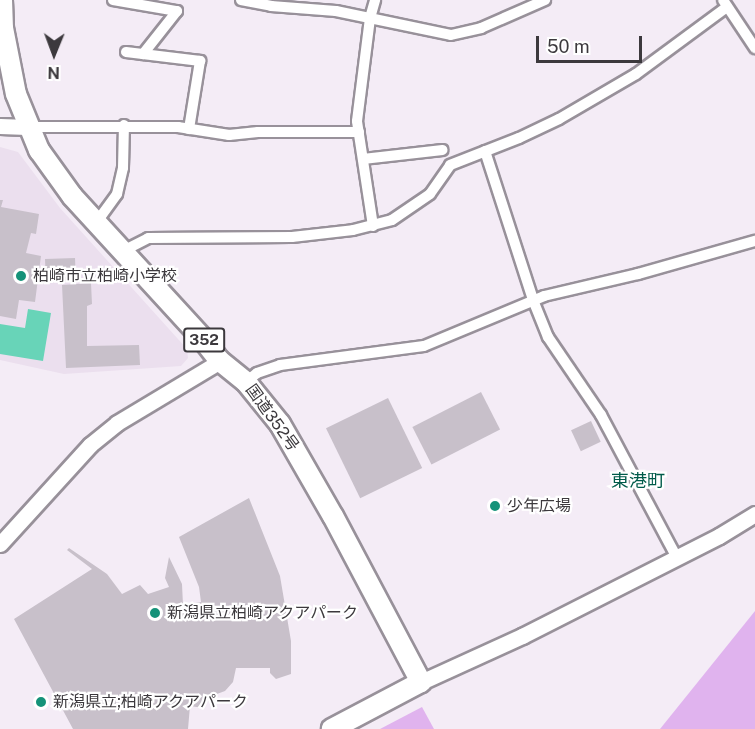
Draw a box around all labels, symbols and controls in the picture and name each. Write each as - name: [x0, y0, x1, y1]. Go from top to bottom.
- north arrow: [24, 24, 84, 84]
- scale bar: [539, 24, 646, 62]
- text: 50 m: [547, 36, 590, 57]
- text: N: [47, 63, 60, 82]
- place label: 柏崎市立柏崎小学校: [33, 266, 177, 286]
- marker: 柏崎市立柏崎小学校: [14, 269, 28, 283]
- road number: 352: [183, 328, 225, 352]
- street label: 国道352号: [241, 381, 303, 455]
- district label: 東港町: [611, 470, 665, 492]
- place label: 少年広場: [507, 496, 571, 516]
- marker: 少年広場: [488, 499, 502, 513]
- place label: 新潟県立柏崎アクアパーク: [167, 603, 359, 623]
- marker: 新潟県立柏崎アクアパーク: [148, 606, 162, 620]
- place label: 新潟県立;柏崎アクアパーク: [53, 692, 249, 712]
- marker: 新潟県立;柏崎アクアパーク: [34, 695, 48, 709]

